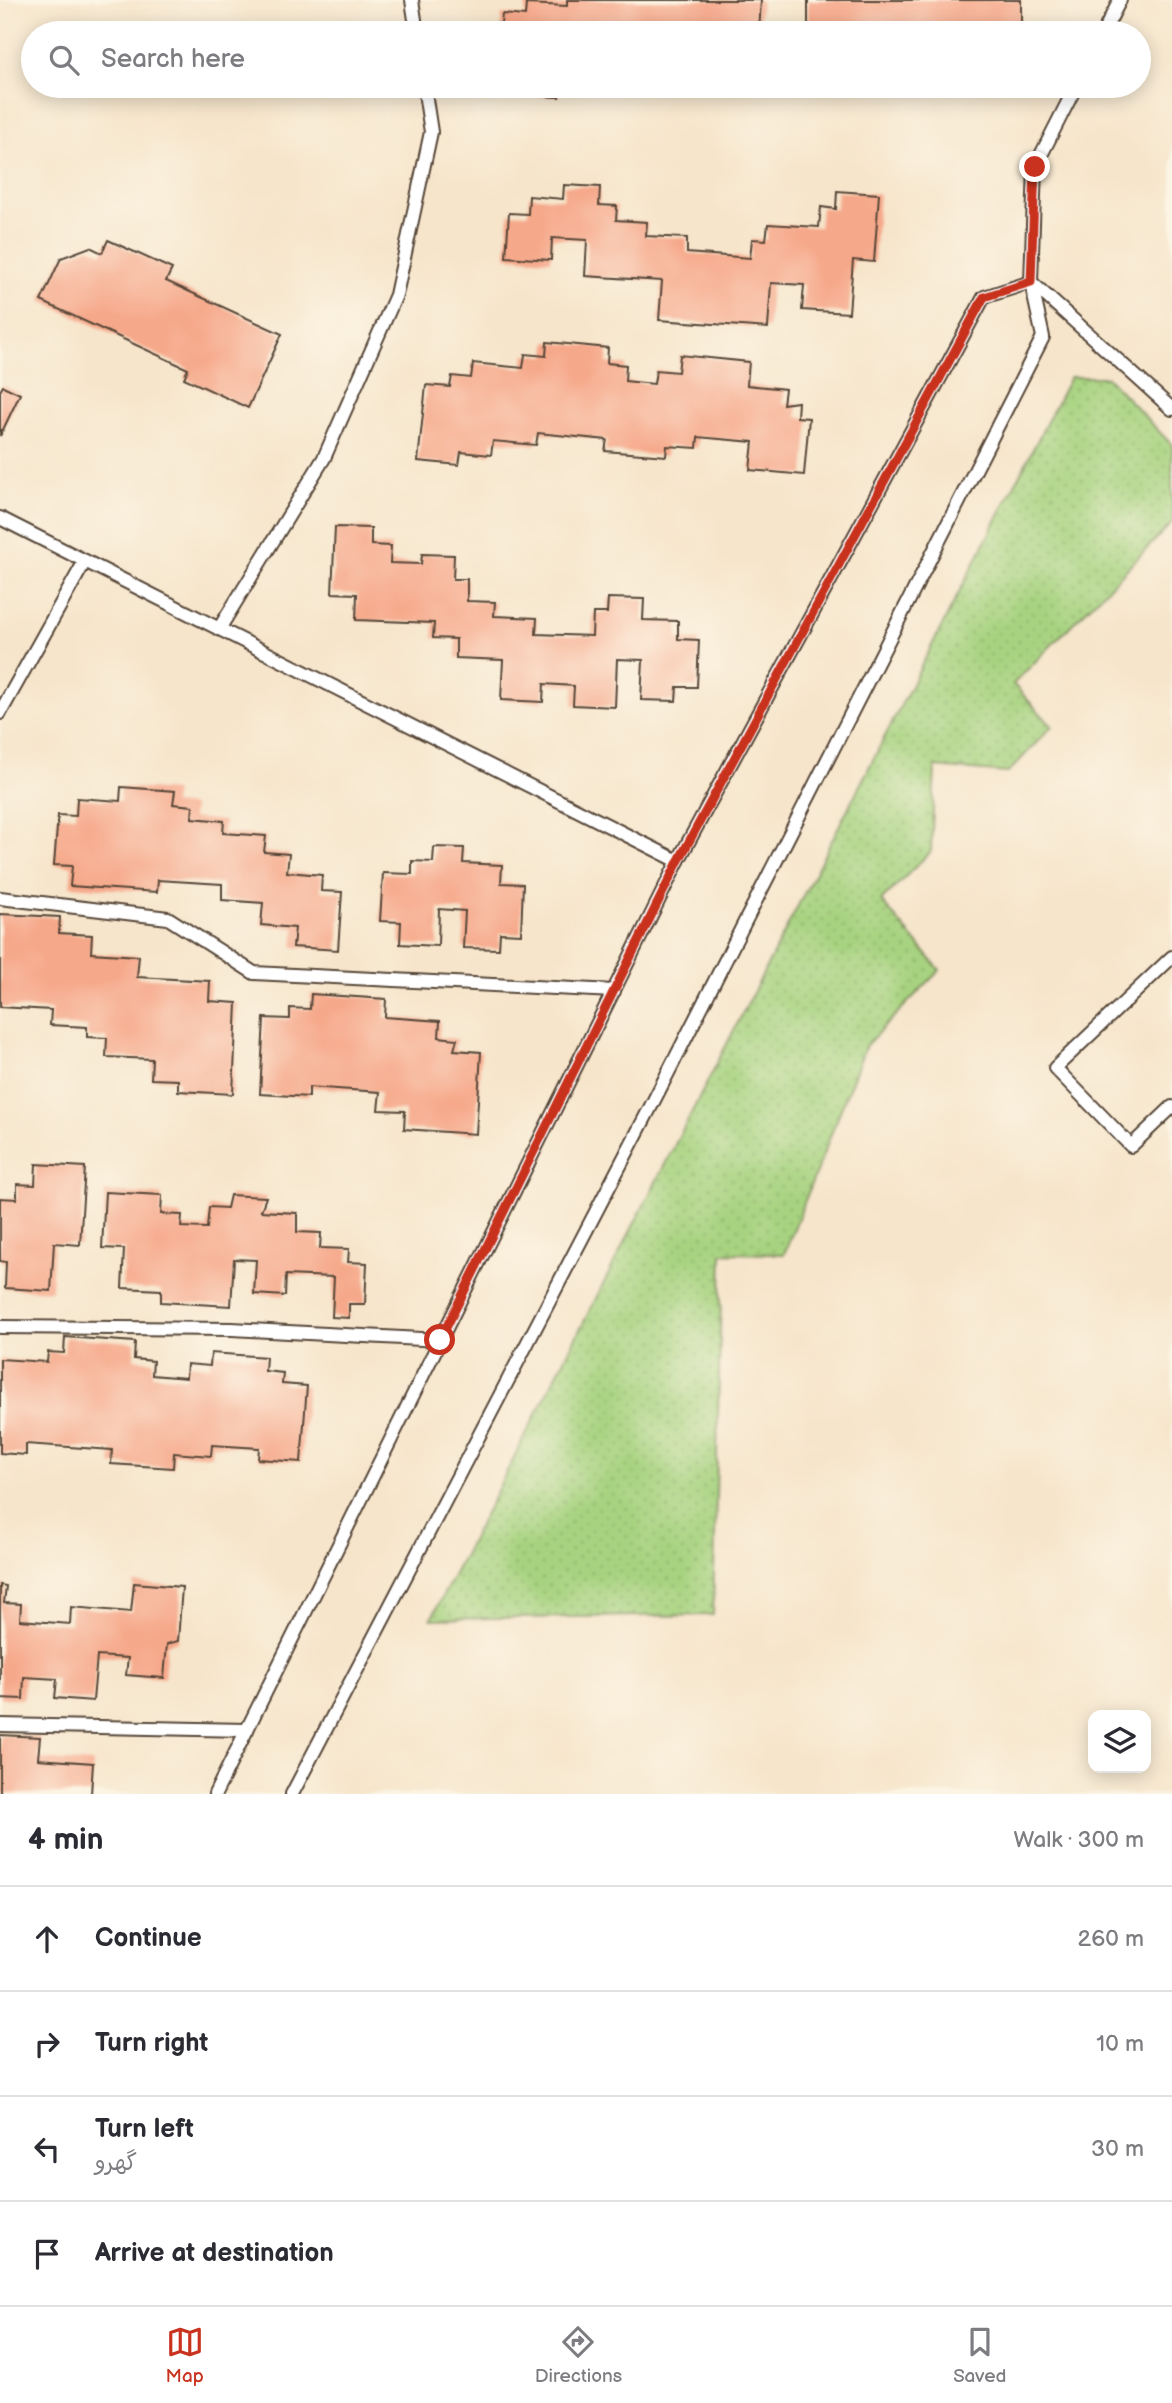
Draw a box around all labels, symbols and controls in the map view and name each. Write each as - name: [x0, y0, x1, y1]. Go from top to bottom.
- search box: [21, 21, 1151, 98]
- icon: search: [45, 41, 83, 79]
- text: Search here: [101, 44, 245, 75]
- route end: [1019, 151, 1050, 182]
- route start: [424, 1324, 455, 1355]
- map controls: [1088, 1710, 1151, 1773]
- button: layers: [1088, 1710, 1151, 1773]
- text: 4 min: [28, 1822, 103, 1858]
- text: Walk · 300 m: [1013, 1826, 1144, 1854]
- icon: ahead: [28, 1920, 66, 1958]
- text: Continue: [95, 1923, 202, 1954]
- text: 260 m: [1078, 1925, 1144, 1953]
- icon: right: [28, 2025, 66, 2063]
- text: Turn right: [95, 2028, 208, 2059]
- text: 10 m: [1096, 2030, 1144, 2058]
- text: Turn left: [95, 2114, 194, 2145]
- icon: left: [28, 2130, 66, 2168]
- text: 30 m: [1091, 2135, 1144, 2163]
- text: گهرو: [95, 2149, 137, 2177]
- icon: arrive: [28, 2235, 66, 2273]
- text: Arrive at destination: [95, 2238, 334, 2269]
- tab: Map: [166, 2323, 204, 2388]
- tab: Directions: [535, 2323, 622, 2388]
- tab: Saved: [953, 2323, 1006, 2388]

